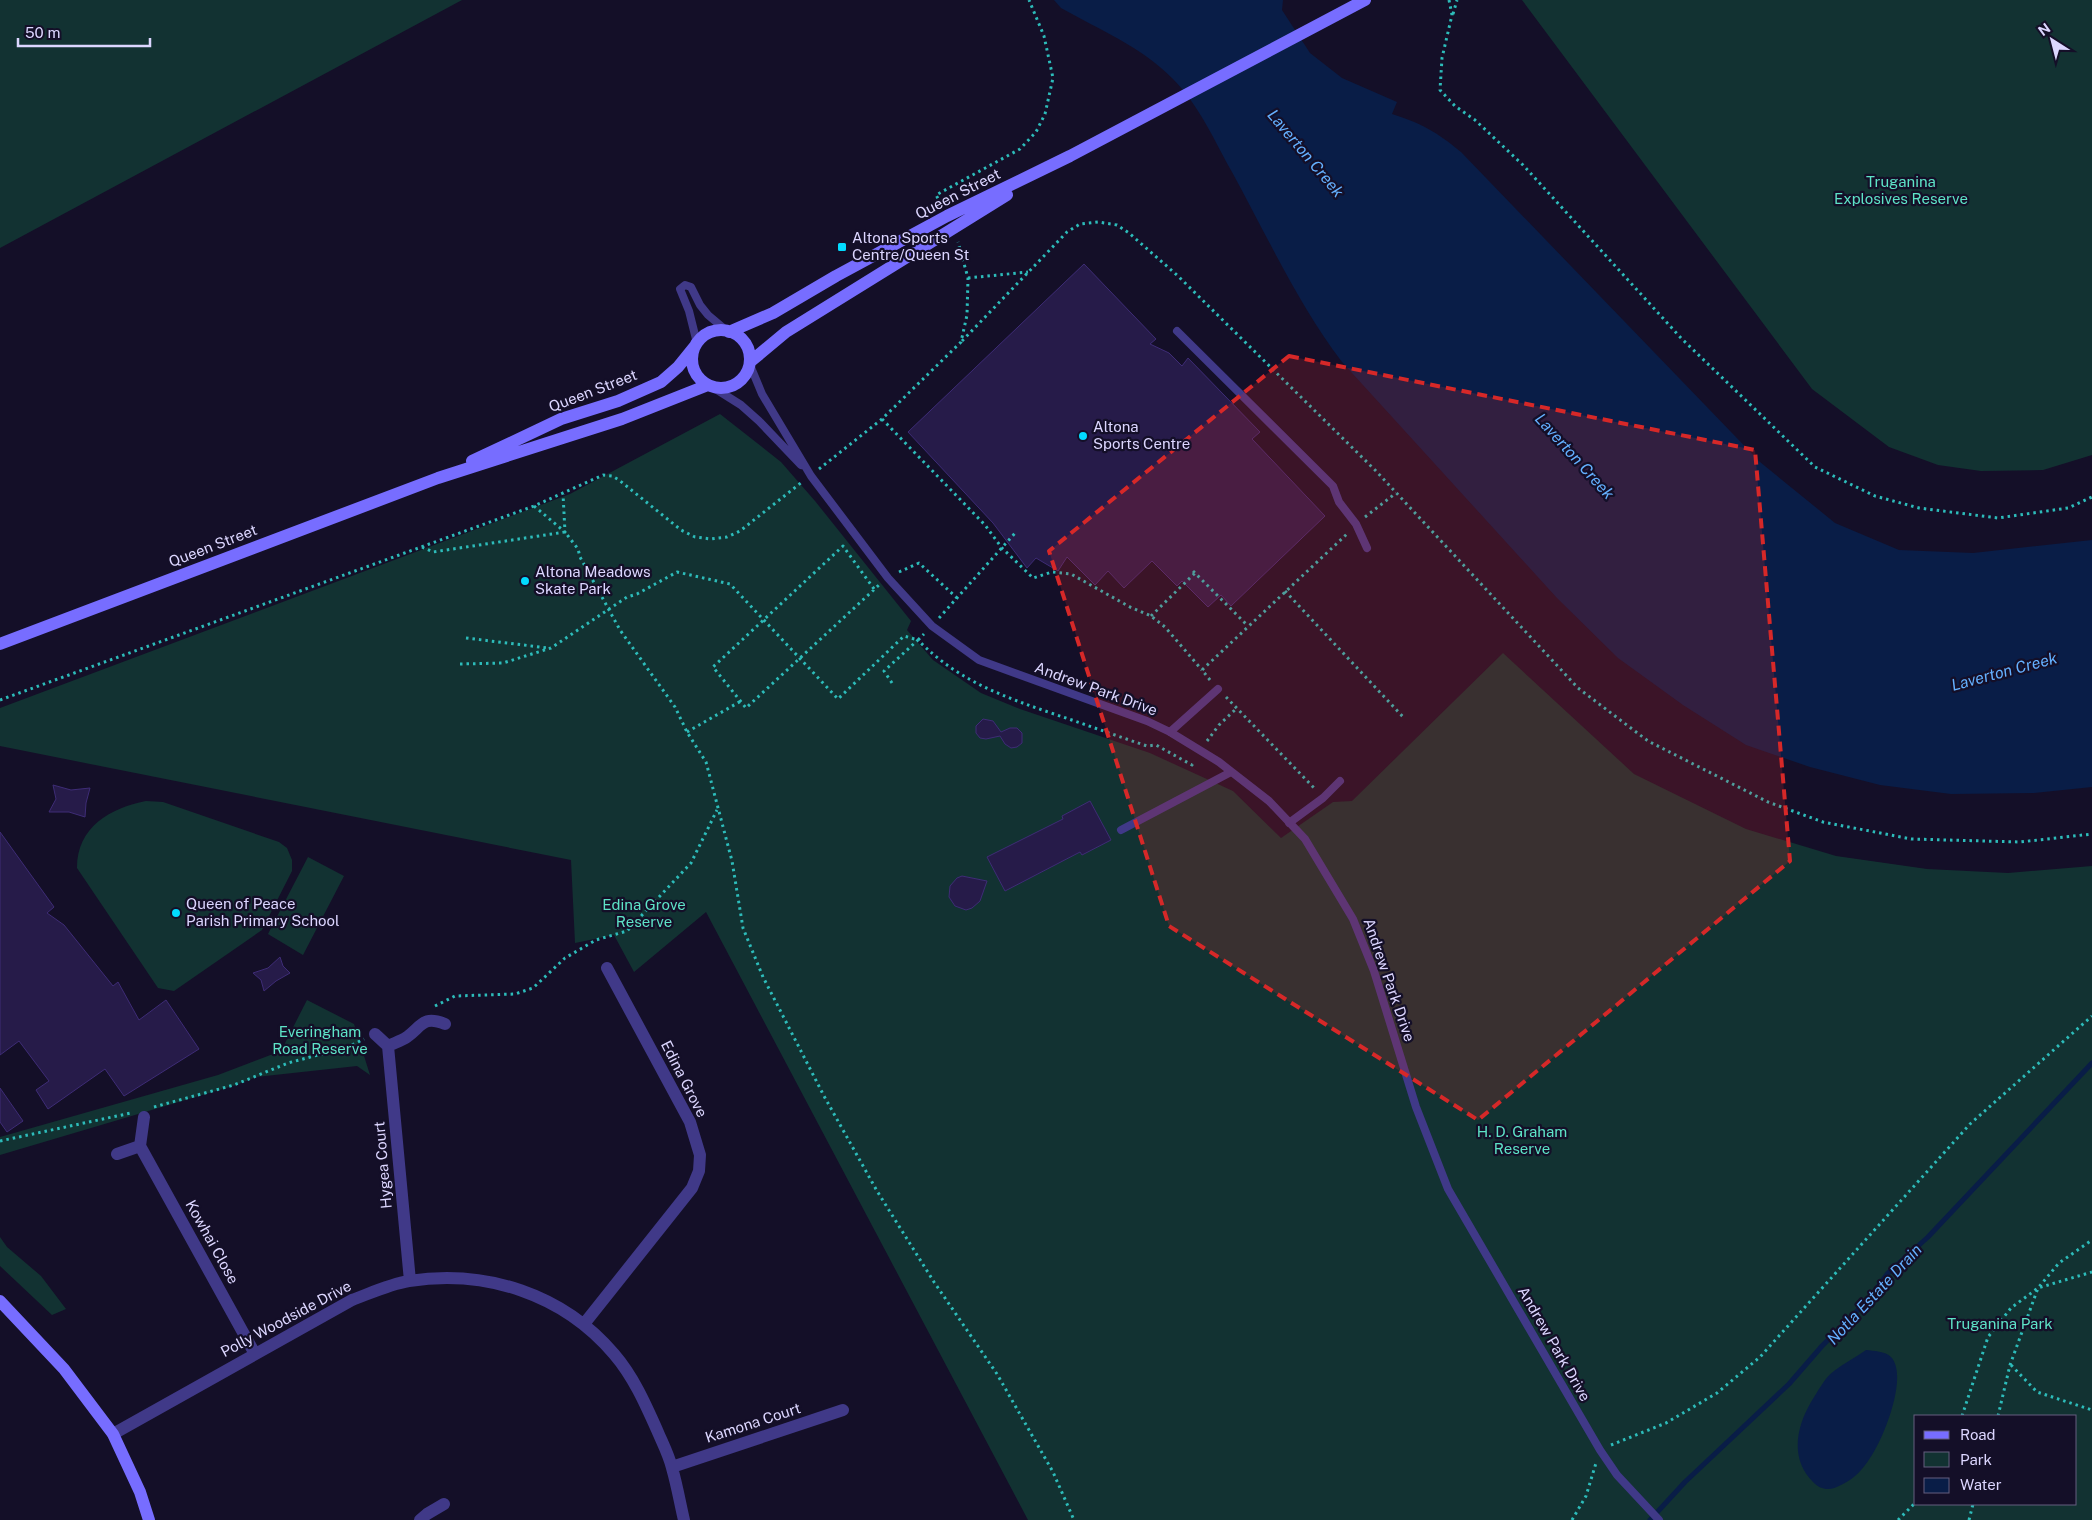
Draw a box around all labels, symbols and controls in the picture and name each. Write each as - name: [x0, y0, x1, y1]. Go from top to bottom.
- scale bar: [18, 15, 150, 47]
- north arrow: [2027, 15, 2077, 65]
- text: N: [2035, 20, 2053, 39]
- text: 50 m: [25, 24, 60, 41]
- water label: Laverton Creek: [1263, 106, 1348, 201]
- street label: Queen Street: [912, 165, 1003, 222]
- park label: Truganina Explosives Reserve: [1834, 173, 1968, 207]
- place label: Altona Sports Centre/Queen St: [852, 229, 969, 263]
- marker: Altona Sports Centre/Queen St: [836, 241, 848, 253]
- street label: Queen Street: [546, 366, 639, 415]
- water label: Laverton Creek: [1531, 410, 1618, 503]
- place label: Altona Sports Centre: [1093, 418, 1190, 452]
- marker: Altona Sports Centre: [1077, 430, 1089, 442]
- street label: Queen Street: [166, 521, 259, 570]
- place label: Altona Meadows Skate Park: [535, 563, 651, 597]
- marker: Altona Meadows Skate Park: [519, 575, 531, 587]
- water label: Laverton Creek: [1949, 648, 2060, 695]
- street label: Andrew Park Drive: [1033, 658, 1160, 719]
- place label: Queen of Peace Parish Primary School: [186, 895, 340, 929]
- park label: Edina Grove Reserve: [602, 896, 686, 930]
- marker: Queen of Peace Parish Primary School: [170, 907, 182, 919]
- street label: Andrew Park Drive: [1360, 916, 1419, 1044]
- park label: Everingham Road Reserve: [272, 1023, 368, 1057]
- street label: Edina Grove: [658, 1038, 711, 1120]
- street label: Hygea Court: [370, 1120, 395, 1209]
- park label: H. D. Graham Reserve: [1477, 1123, 1567, 1157]
- street label: Kowhai Close: [182, 1197, 242, 1287]
- water label: Notla Estate Drain: [1823, 1240, 1926, 1349]
- street label: Polly Woodside Drive: [218, 1277, 354, 1360]
- street label: Andrew Park Drive: [1515, 1284, 1594, 1404]
- park label: Truganina Park: [1947, 1315, 2053, 1332]
- street label: Kamona Court: [703, 1399, 803, 1446]
- legend: [1914, 1415, 2077, 1505]
- text: Road: [1960, 1426, 1996, 1443]
- text: Park: [1960, 1451, 1992, 1468]
- text: Water: [1960, 1476, 2002, 1493]

